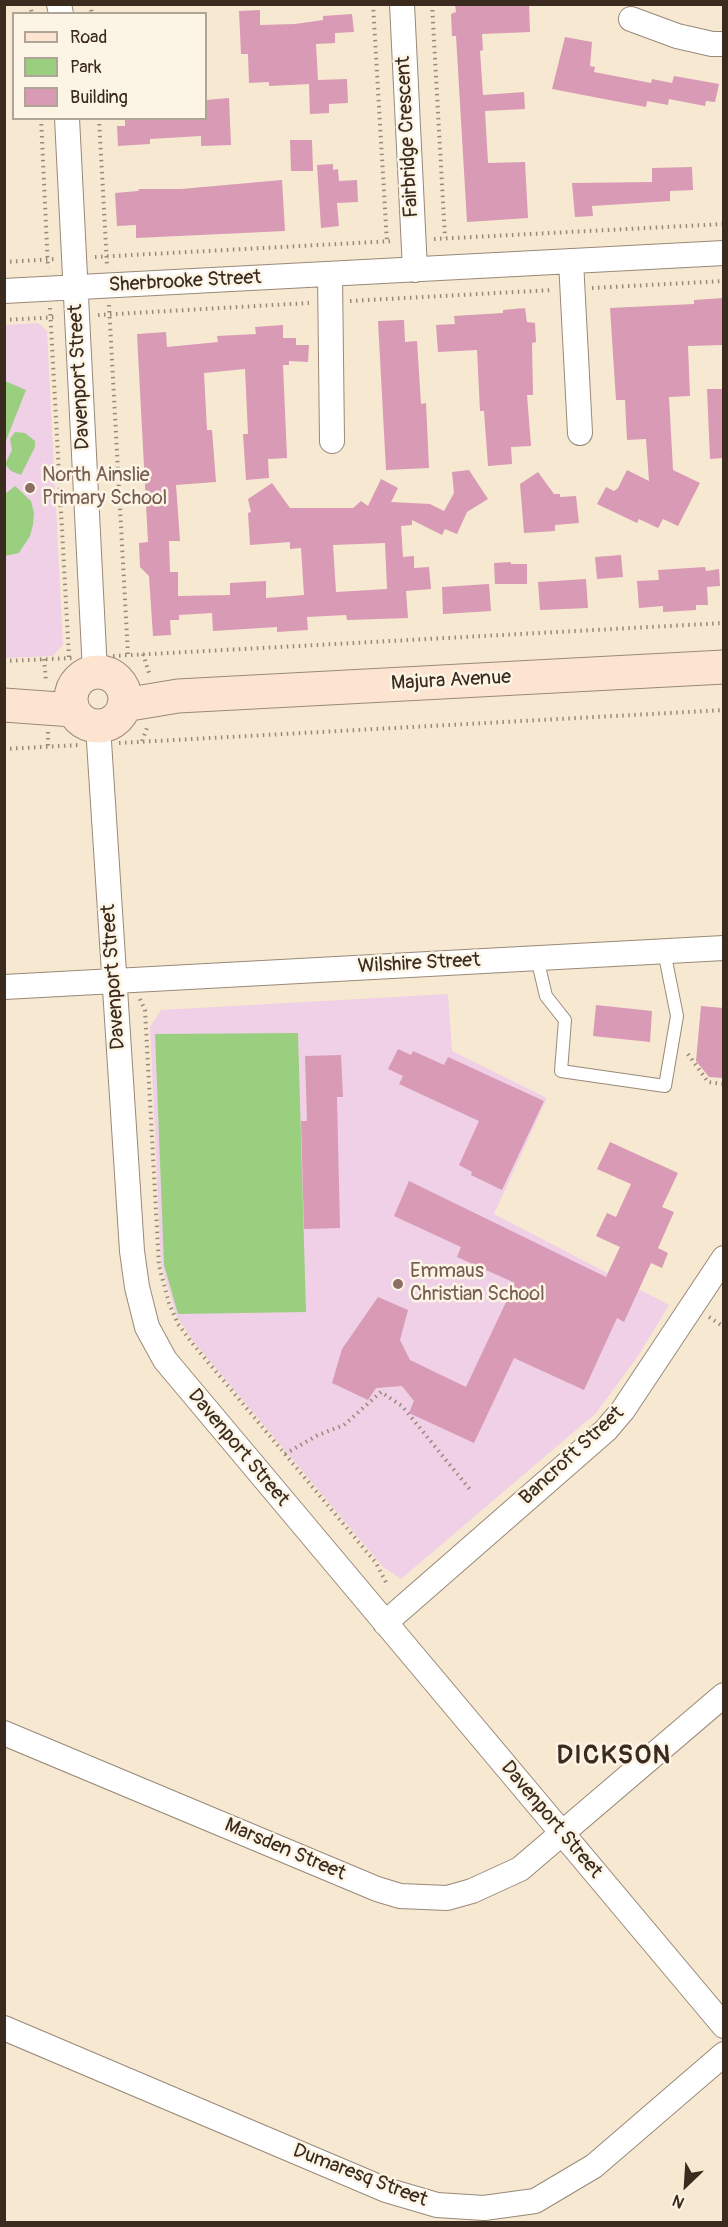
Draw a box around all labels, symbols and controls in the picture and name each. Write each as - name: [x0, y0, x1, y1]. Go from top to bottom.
- legend: [12, 12, 207, 120]
- text: Road: [70, 26, 107, 49]
- text: Park: [70, 56, 102, 79]
- street label: Fairbridge Crescent: [392, 56, 424, 218]
- text: Building: [70, 86, 128, 109]
- street label: Sherbrooke Street: [108, 266, 262, 298]
- street label: Davenport Street: [64, 304, 96, 450]
- place label: North Ainslie Primary School: [42, 464, 167, 511]
- marker: North Ainslie Primary School: [23, 481, 37, 495]
- street label: Majura Avenue: [390, 666, 512, 696]
- street label: Davenport Street: [97, 904, 131, 1050]
- street label: Wilshire Street: [357, 949, 481, 979]
- place label: Emmaus Christian School: [410, 1260, 545, 1307]
- marker: Emmaus Christian School: [391, 1277, 405, 1291]
- street label: Davenport Street: [182, 1385, 294, 1511]
- street label: Bancroft Street: [515, 1402, 629, 1510]
- district label: DICKSON: [556, 1740, 672, 1772]
- street label: Davenport Street: [495, 1757, 607, 1883]
- street label: Marsden Street: [221, 1814, 349, 1886]
- street label: Dumaresq Street: [289, 2139, 431, 2213]
- north arrow: [656, 2155, 716, 2215]
- text: N: [669, 2190, 688, 2213]

